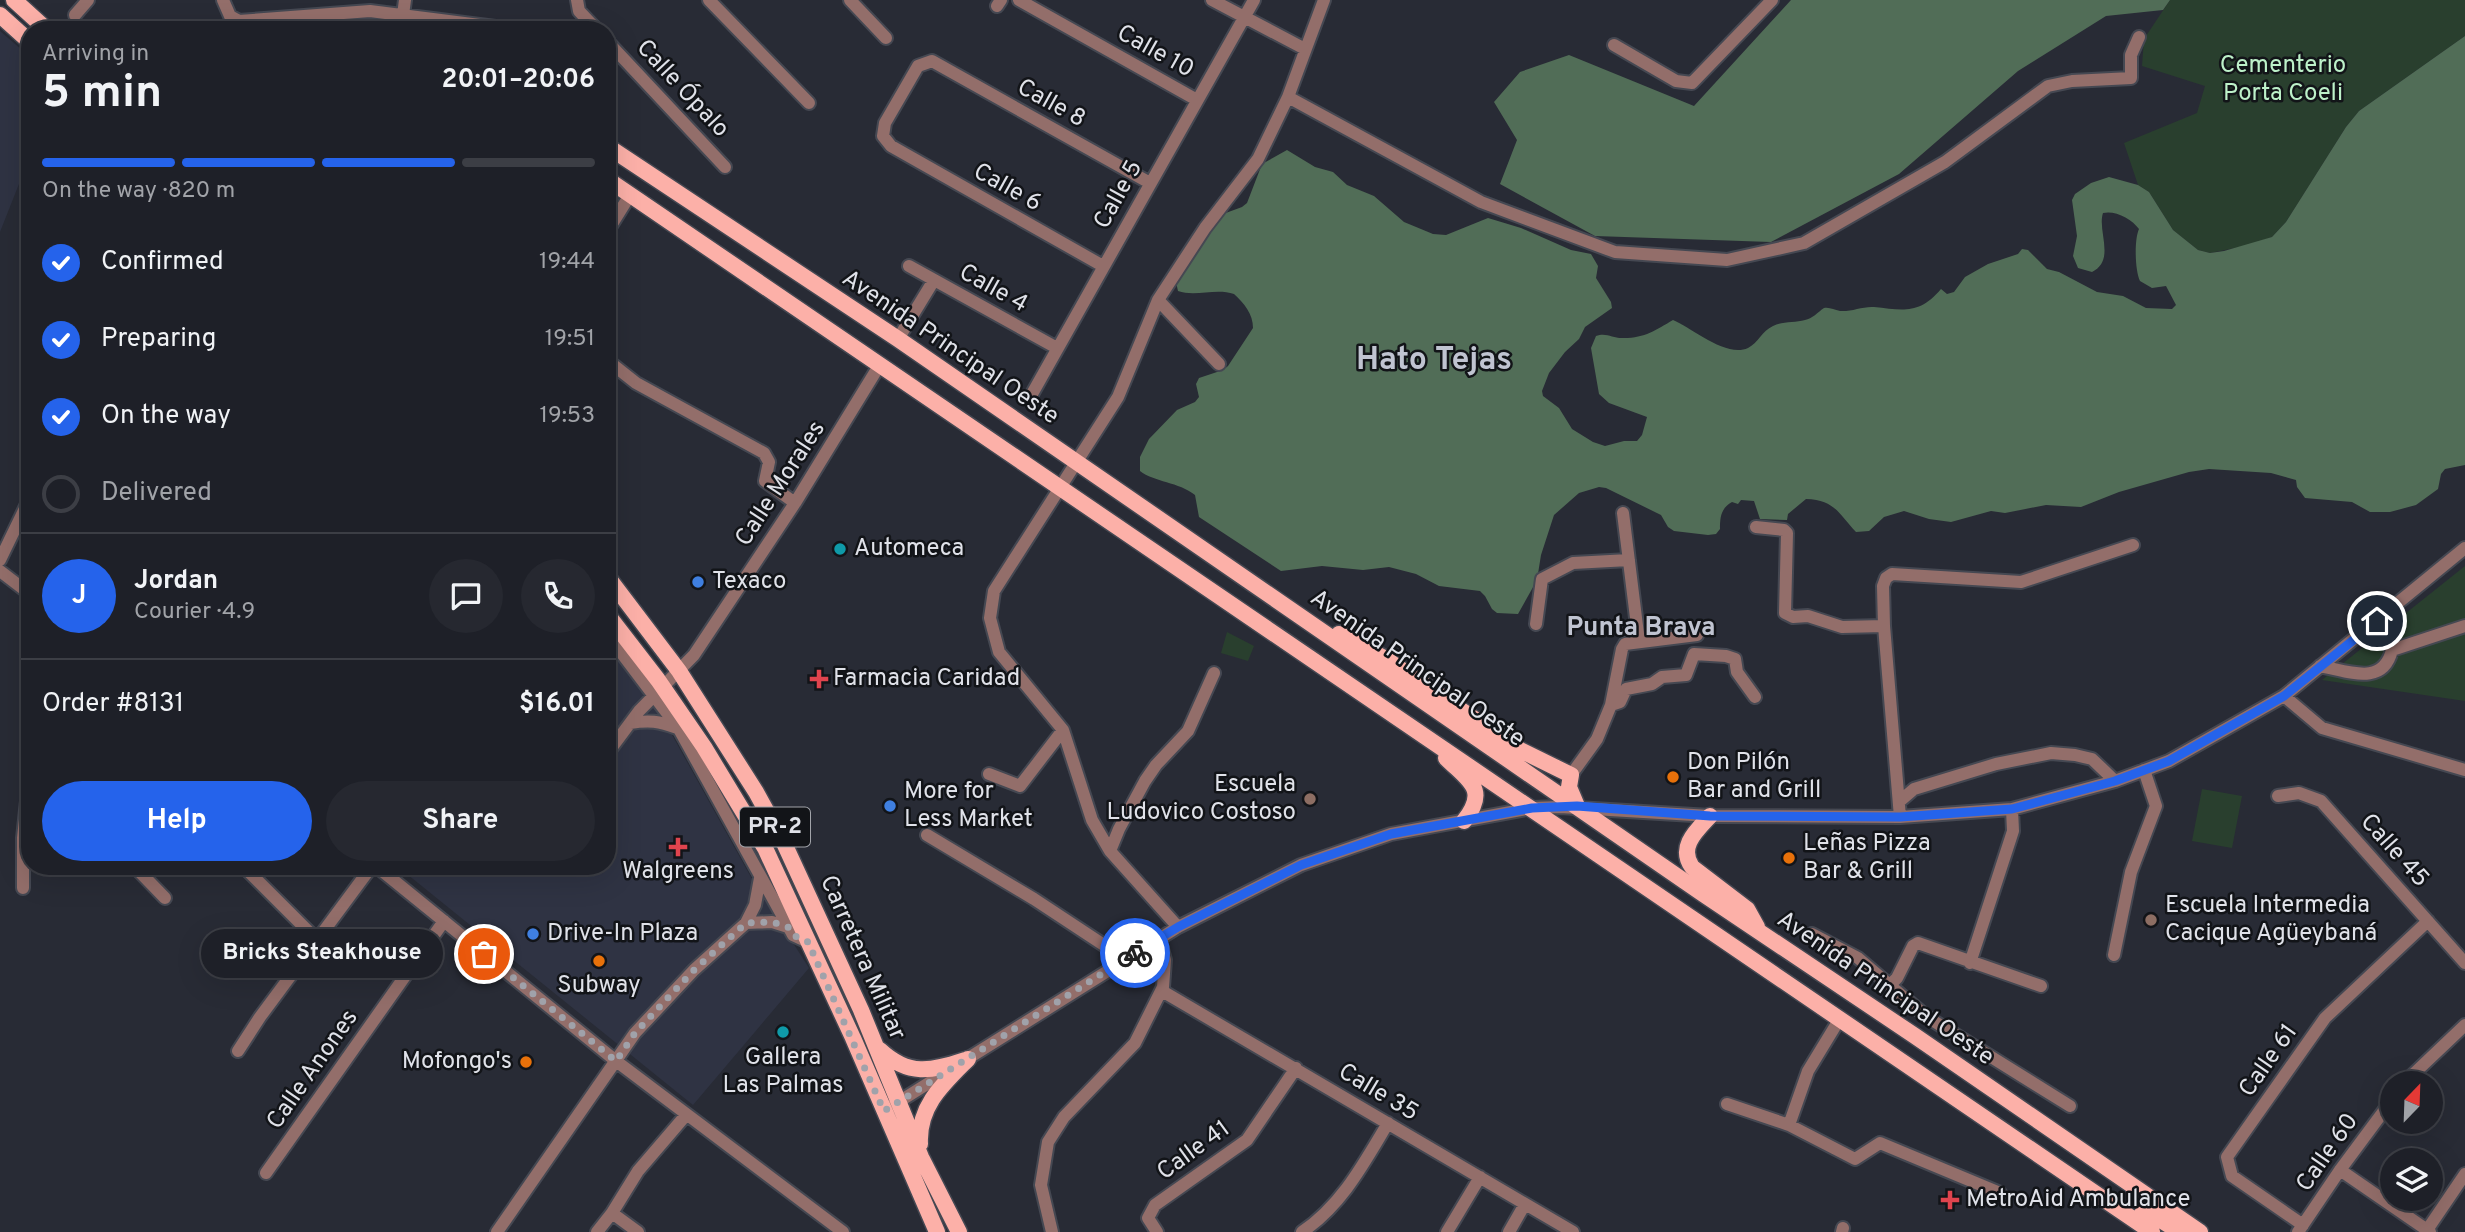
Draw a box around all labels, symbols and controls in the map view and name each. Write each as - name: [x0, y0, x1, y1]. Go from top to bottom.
- street label: Calle 10: [1111, 19, 1199, 85]
- street label: Calle Ópalo: [629, 32, 736, 144]
- text: Arriving in: [42, 40, 149, 69]
- park label: Cementerio Porta Coeli: [2220, 51, 2346, 109]
- text: 20:01–20:06: [442, 64, 595, 97]
- text: 5 min: [42, 65, 162, 124]
- street label: Calle 8: [1011, 73, 1091, 135]
- street label: Calle 5: [1088, 155, 1150, 235]
- street label: Calle 6: [968, 157, 1046, 219]
- text: On the way · 820 m: [42, 177, 235, 206]
- icon: check: [42, 244, 80, 282]
- text: Confirmed: [101, 246, 224, 279]
- text: 19:44: [539, 248, 595, 277]
- street label: Calle 4: [953, 258, 1033, 320]
- street label: Avenida Principal Oeste: [836, 264, 1064, 432]
- icon: check: [42, 321, 80, 359]
- text: Preparing: [101, 323, 216, 356]
- text: 19:51: [545, 325, 595, 354]
- district label: Hato Tejas: [1356, 341, 1512, 381]
- icon: check: [42, 398, 80, 436]
- text: On the way: [101, 400, 231, 433]
- text: 19:53: [539, 402, 595, 431]
- street label: Calle Morales: [729, 416, 833, 552]
- text: Delivered: [101, 477, 212, 510]
- place label: Automeca: [854, 534, 964, 564]
- marker: Automeca: [832, 541, 848, 557]
- button: chat: [429, 559, 503, 633]
- button: phone: [521, 559, 595, 633]
- text: Jordan: [134, 565, 218, 598]
- place label: Texaco: [712, 567, 786, 597]
- marker: Texaco: [690, 574, 706, 590]
- text: J: [72, 580, 86, 613]
- street label: Avenida Principal Oeste: [1304, 583, 1530, 755]
- pin: [2347, 591, 2407, 651]
- text: Courier · 4.9: [134, 598, 255, 627]
- icon: home: [2358, 602, 2396, 640]
- district label: Punta Brava: [1566, 612, 1716, 645]
- place label: Farmacia Caridad: [833, 664, 1020, 694]
- marker: Farmacia Caridad: [811, 671, 827, 687]
- text: Order #8131: [42, 688, 184, 721]
- text: $16.01: [519, 688, 595, 721]
- place label: Don Pilón Bar and Grill: [1687, 748, 1821, 806]
- marker: Don Pilón Bar and Grill: [1665, 769, 1681, 785]
- place label: Escuela Ludovico Costoso: [1107, 770, 1296, 828]
- place label: More for Less Market: [904, 777, 1033, 835]
- button: Help: [42, 781, 312, 861]
- button: Share: [326, 781, 595, 861]
- marker: Escuela Ludovico Costoso: [1302, 791, 1318, 807]
- marker: More for Less Market: [882, 798, 898, 814]
- road number: PR-2: [740, 807, 810, 846]
- street label: Calle 45: [2353, 808, 2435, 894]
- place label: Leñas Pizza Bar & Grill: [1803, 829, 1931, 887]
- marker: Walgreens: [670, 839, 686, 855]
- marker: Leñas Pizza Bar & Grill: [1781, 850, 1797, 866]
- place label: Walgreens: [622, 857, 734, 887]
- street label: Carretera Militar: [812, 871, 912, 1045]
- place label: Escuela Intermedia Cacique Agüeybaná: [2165, 891, 2377, 949]
- street label: Avenida Principal Oeste: [1771, 905, 1999, 1073]
- marker: Escuela Intermedia Cacique Agüeybaná: [2143, 912, 2159, 928]
- courier: [1100, 918, 1170, 988]
- place label: Drive-In Plaza: [547, 919, 698, 949]
- pin: [454, 924, 514, 984]
- marker: Drive-In Plaza: [525, 926, 541, 942]
- callout: Bricks Steakhouse: [200, 930, 442, 978]
- icon: bike: [1116, 934, 1154, 972]
- icon: bag: [465, 935, 503, 973]
- text: Bricks Steakhouse: [222, 939, 422, 968]
- marker: Subway: [591, 953, 607, 969]
- place label: Subway: [557, 971, 641, 1001]
- street label: Calle Anones: [261, 1004, 365, 1136]
- street label: Calle 61: [2233, 1019, 2305, 1103]
- marker: Gallera Las Palmas: [775, 1024, 791, 1040]
- place label: Gallera Las Palmas: [723, 1043, 843, 1101]
- place label: Mofongo's: [402, 1047, 512, 1077]
- marker: Mofongo's: [518, 1054, 534, 1070]
- street label: Calle 35: [1332, 1057, 1424, 1129]
- north arrow: [2380, 1071, 2443, 1134]
- map controls: [2380, 1071, 2443, 1211]
- street label: Calle 60: [2290, 1108, 2366, 1198]
- street label: Calle 41: [1152, 1114, 1236, 1188]
- button: layers: [2380, 1148, 2443, 1211]
- place label: MetroAid Ambulance: [1966, 1185, 2190, 1215]
- marker: MetroAid Ambulance: [1940, 1190, 1960, 1210]

